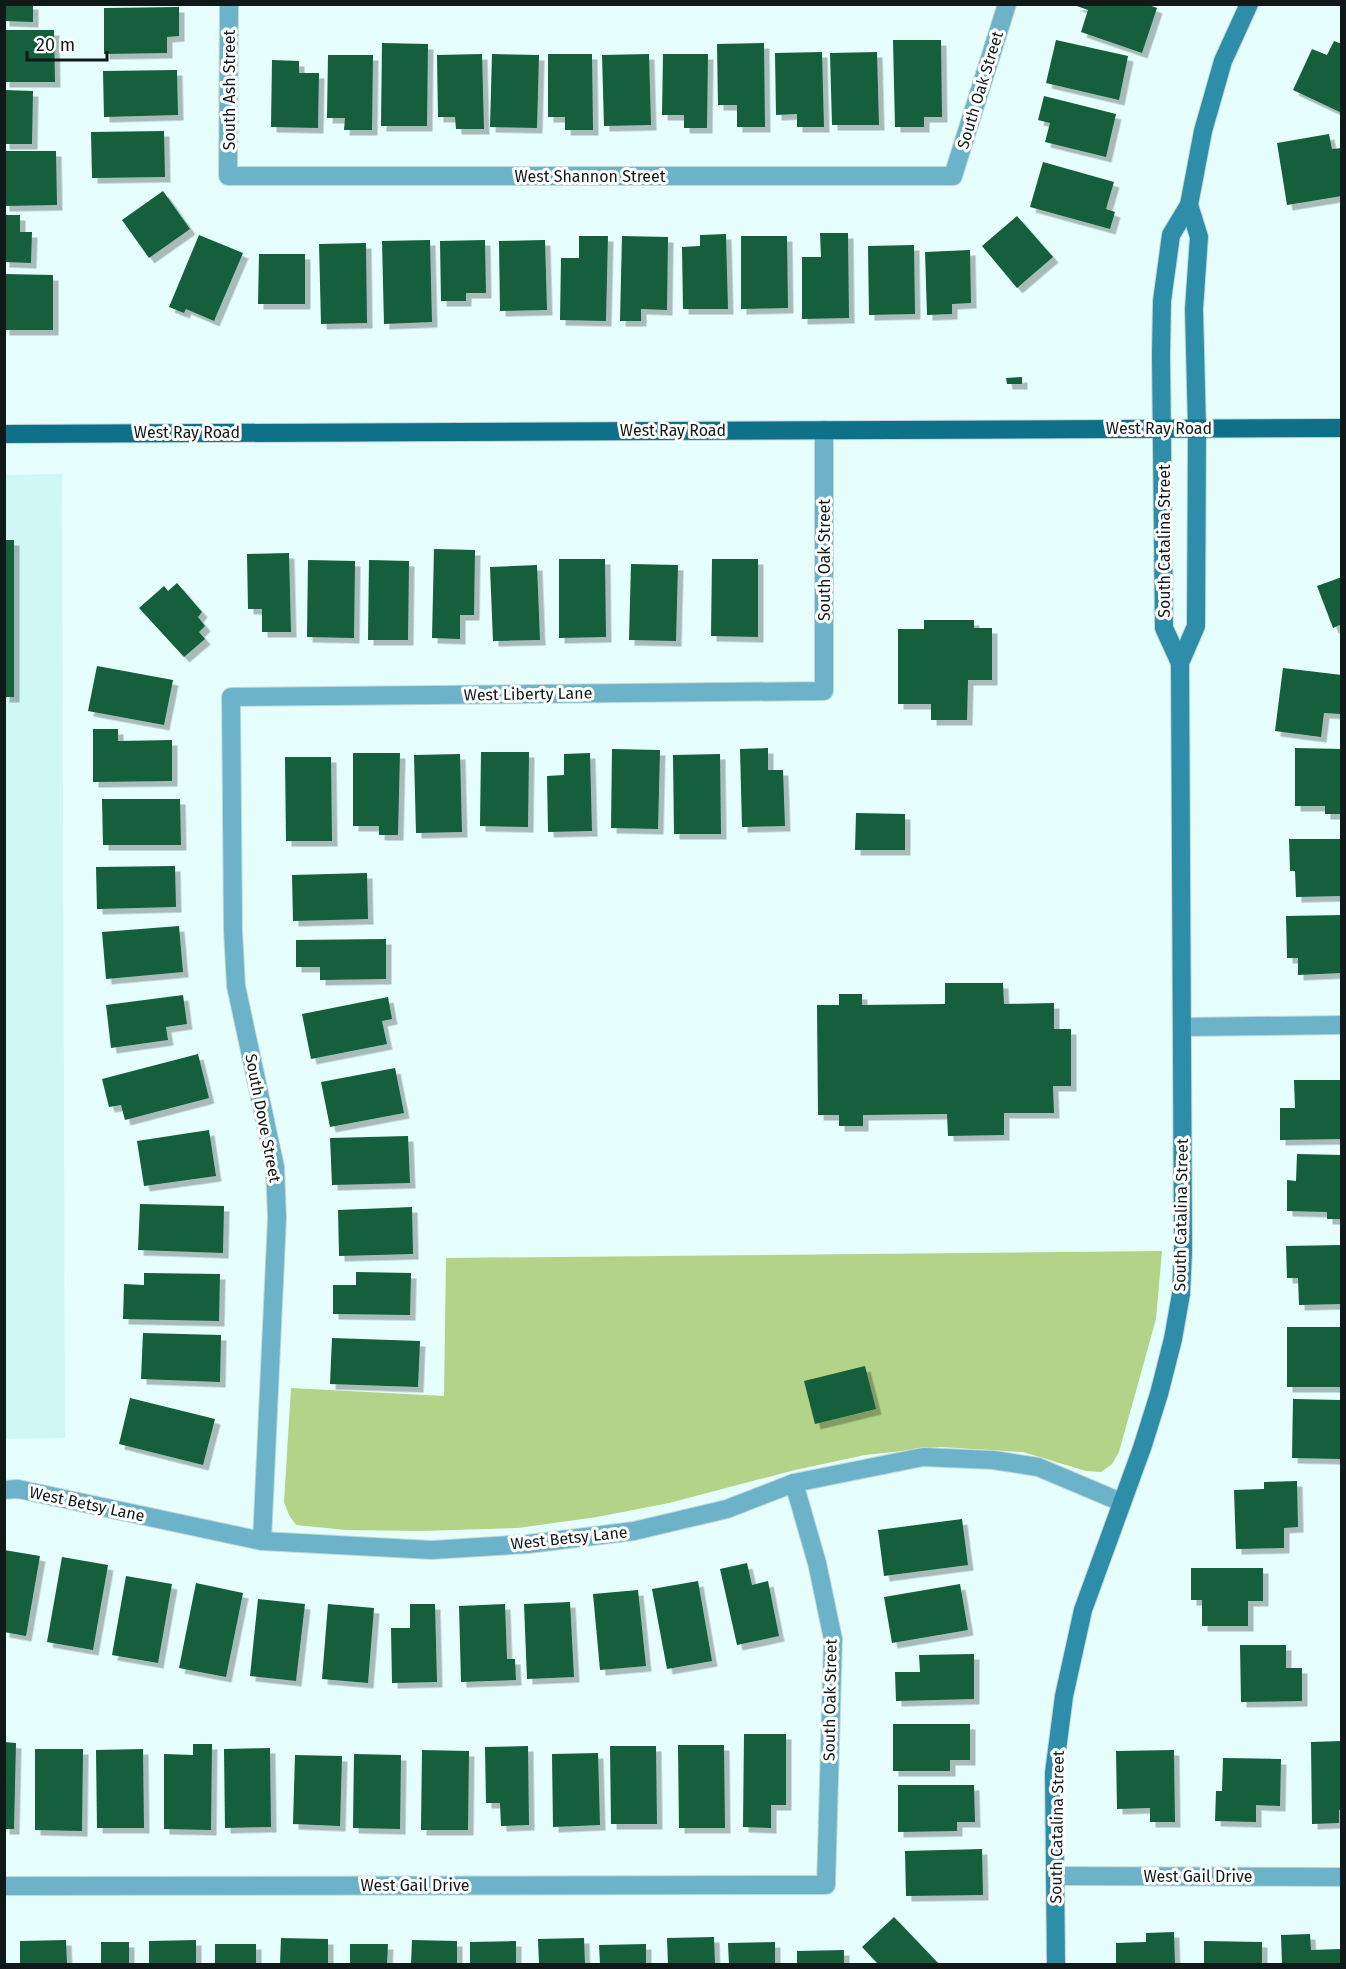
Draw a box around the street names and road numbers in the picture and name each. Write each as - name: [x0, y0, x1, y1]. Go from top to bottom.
- street label: South Oak Street: [953, 29, 1007, 151]
- street label: South Ash Street: [220, 30, 239, 150]
- street label: West Shannon Street: [514, 167, 666, 186]
- street label: West Ray Road: [1106, 419, 1212, 438]
- street label: West Ray Road: [620, 421, 726, 440]
- street label: West Ray Road: [134, 423, 240, 442]
- street label: South Catalina Street: [1155, 464, 1174, 618]
- street label: South Oak Street: [815, 499, 834, 621]
- street label: West Liberty Lane: [464, 683, 592, 705]
- street label: South Dove Street: [241, 1052, 285, 1184]
- street label: South Catalina Street: [1170, 1138, 1192, 1292]
- street label: West Betsy Lane: [28, 1483, 146, 1525]
- street label: West Betsy Lane: [510, 1522, 628, 1554]
- street label: South Oak Street: [819, 1639, 841, 1761]
- street label: South Catalina Street: [1046, 1750, 1068, 1904]
- street label: West Gail Drive: [1143, 1867, 1253, 1886]
- street label: West Gail Drive: [360, 1876, 470, 1895]

